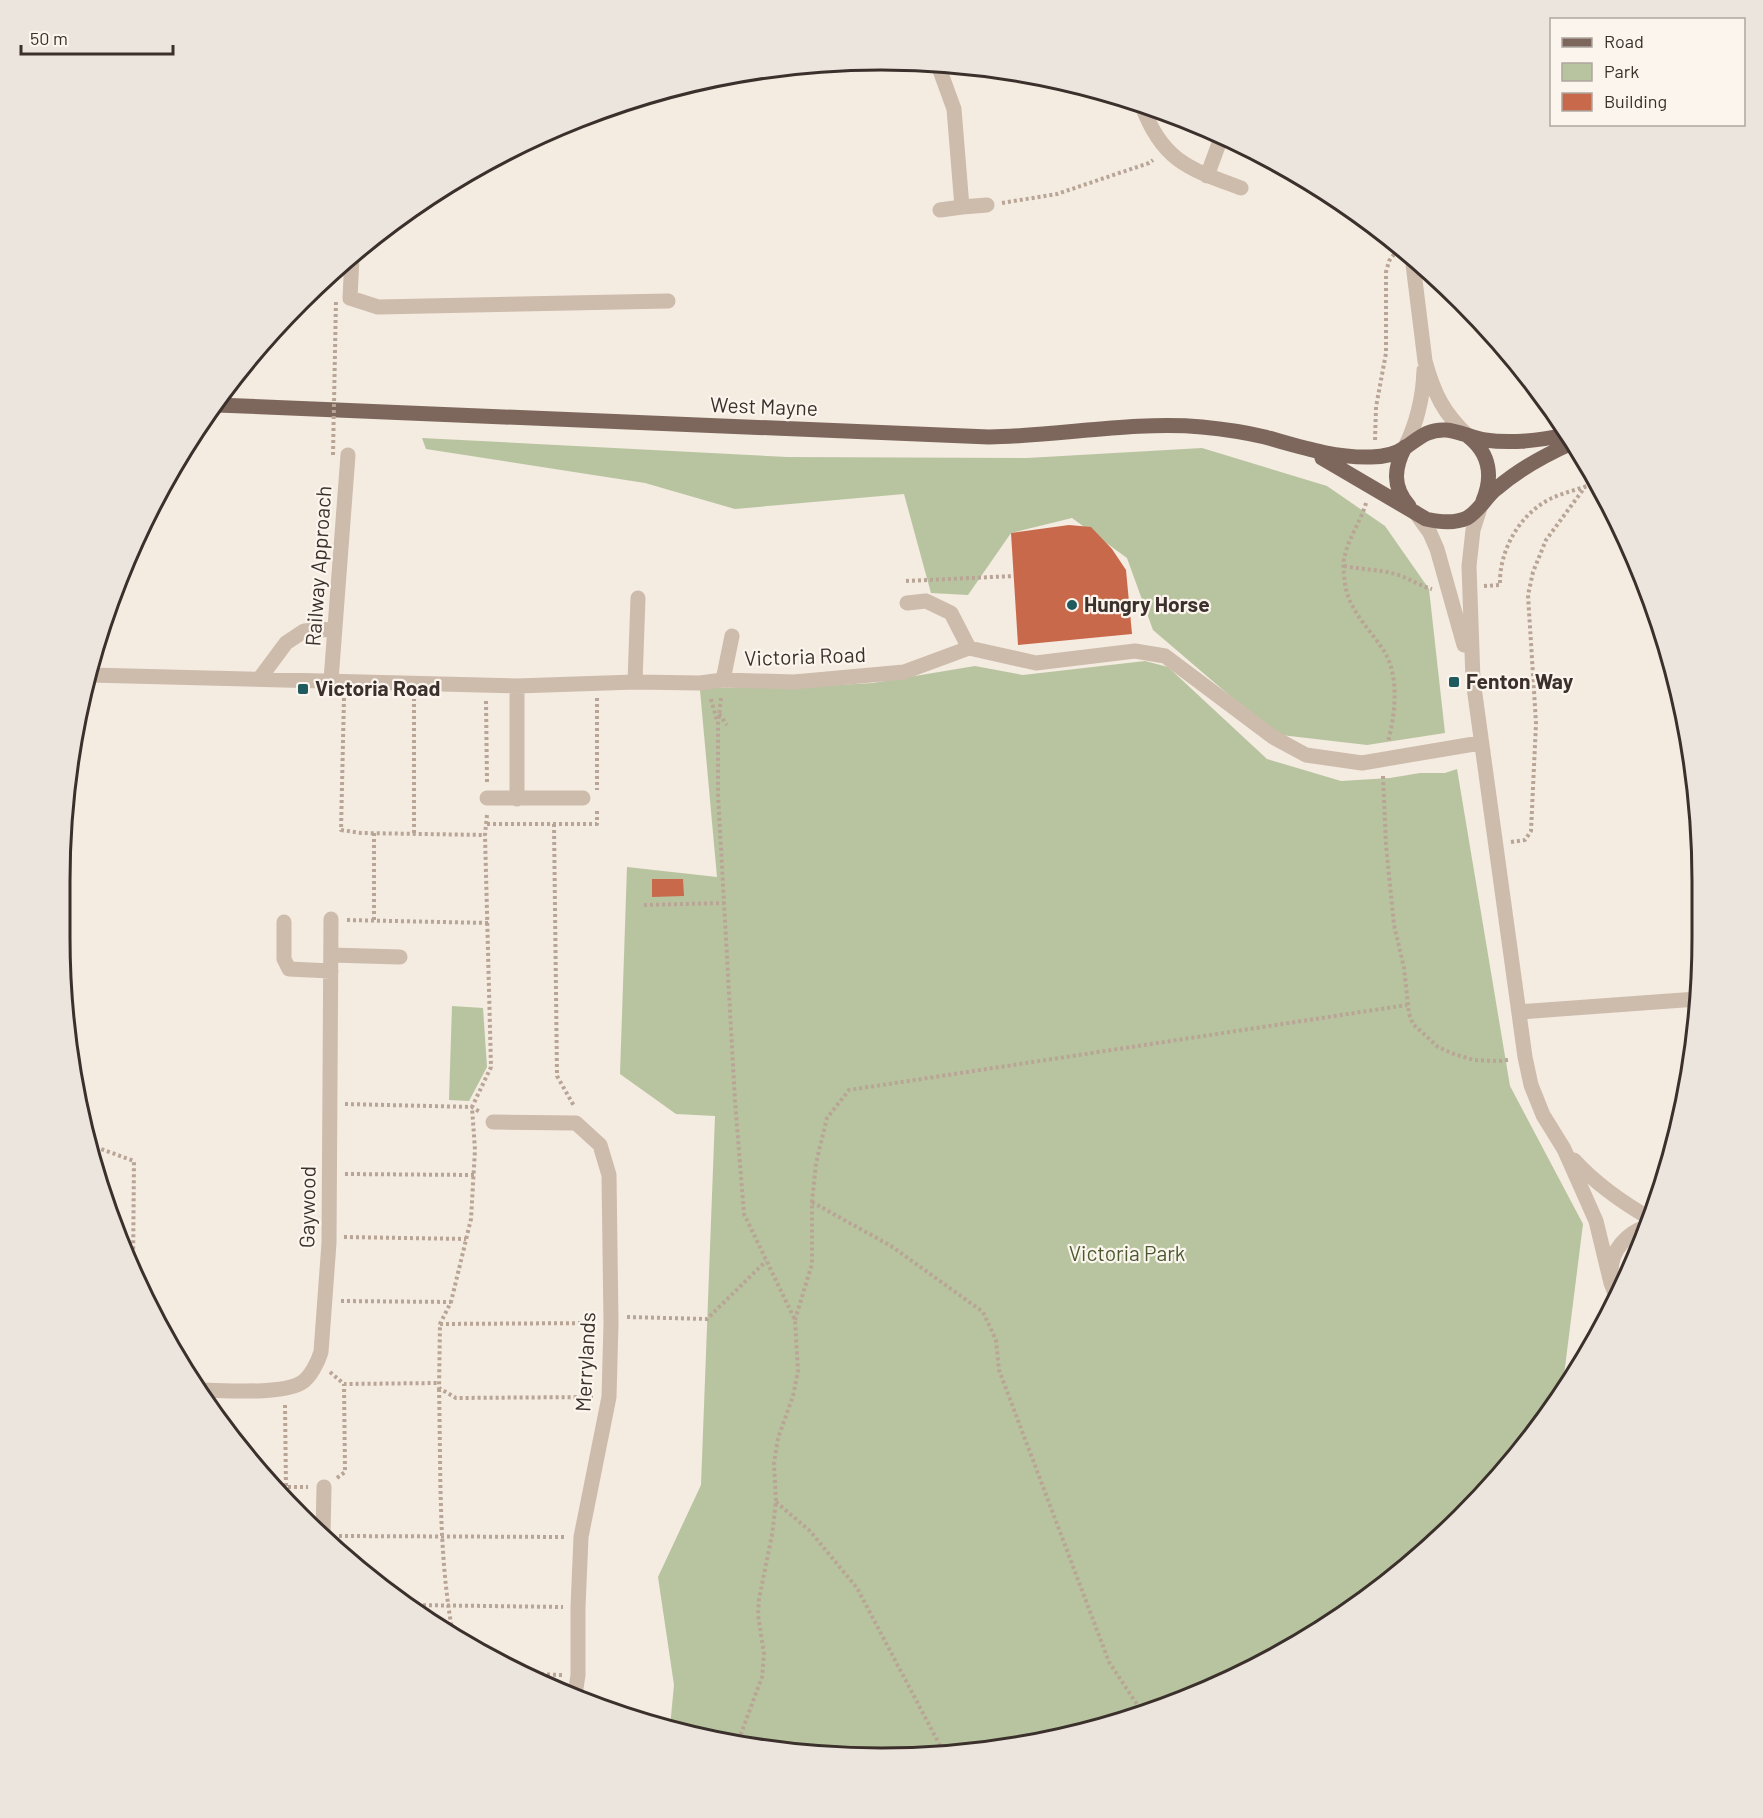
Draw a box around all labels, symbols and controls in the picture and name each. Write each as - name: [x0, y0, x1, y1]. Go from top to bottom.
- scale bar: [21, 18, 172, 56]
- legend: [1550, 18, 1745, 126]
- text: 50 m: [30, 27, 68, 49]
- text: Road: [1604, 30, 1644, 52]
- text: Park: [1604, 60, 1639, 82]
- text: Building: [1604, 90, 1667, 112]
- street label: West Mayne: [710, 391, 818, 420]
- street label: Railway Approach: [299, 485, 336, 647]
- place label: Hungry Horse: [1084, 591, 1210, 616]
- marker: Hungry Horse: [1065, 598, 1079, 612]
- street label: Victoria Road: [744, 641, 866, 670]
- place label: Fenton Way: [1466, 668, 1574, 693]
- place label: Victoria Road: [315, 675, 440, 700]
- marker: Fenton Way: [1447, 675, 1461, 689]
- marker: Victoria Road: [296, 682, 310, 696]
- street label: Gaywood: [293, 1166, 320, 1248]
- park label: Victoria Park: [1069, 1240, 1185, 1265]
- street label: Merrylands: [569, 1311, 600, 1413]

